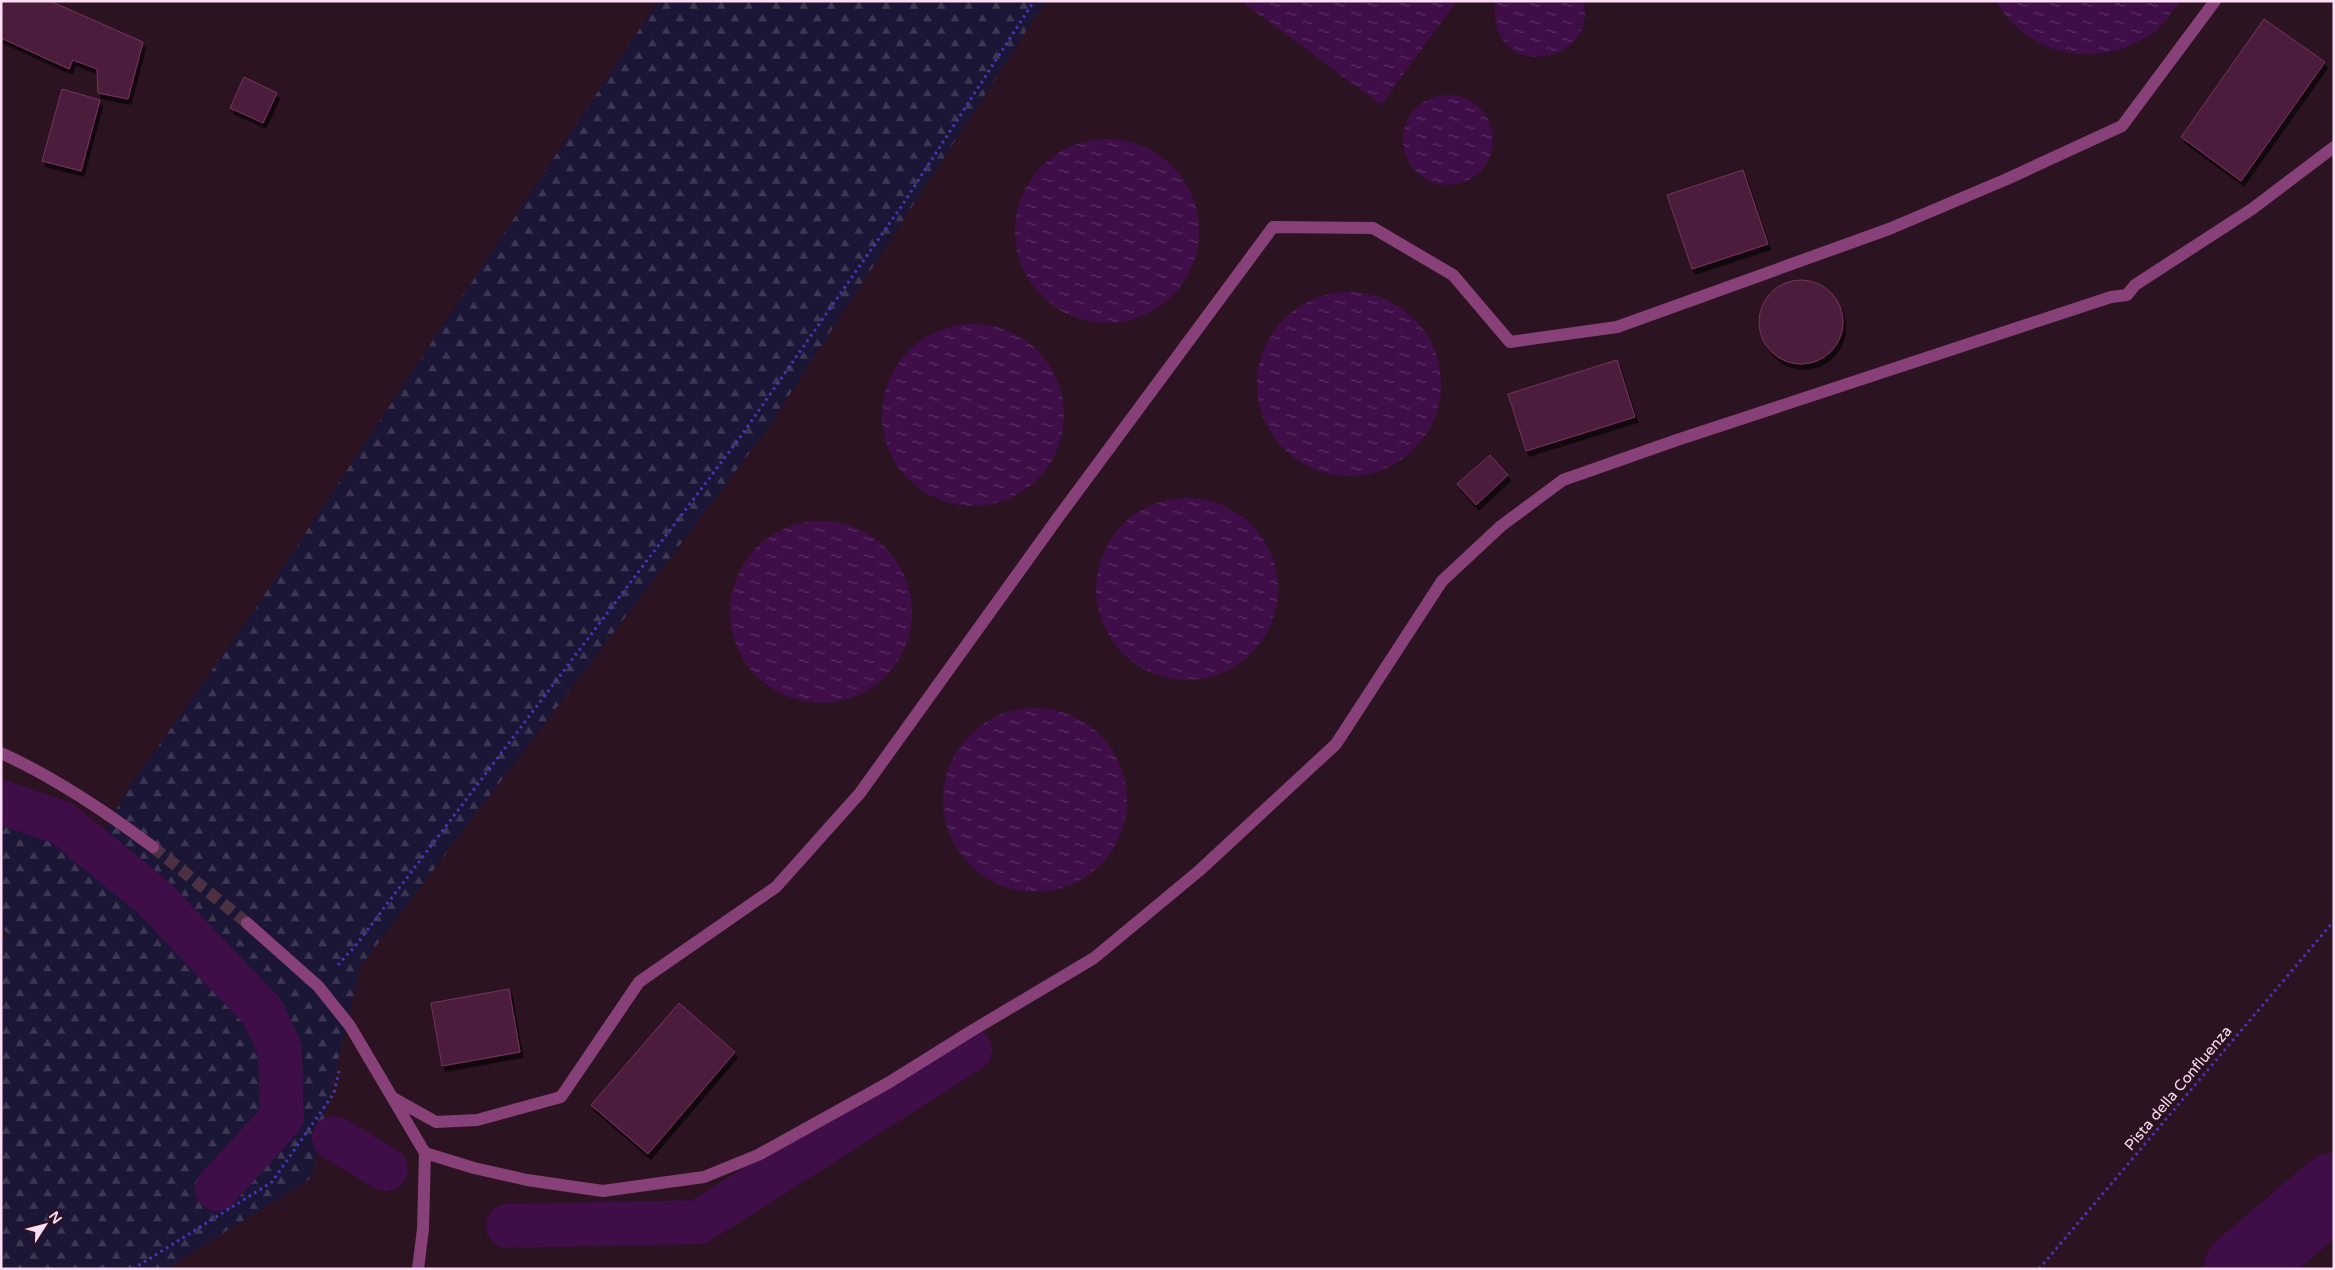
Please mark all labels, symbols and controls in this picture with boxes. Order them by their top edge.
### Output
street label: Pista della Confluenza [2121,1022,2235,1154]
north arrow [20,1200,70,1250]
text: N [45,1208,65,1227]

